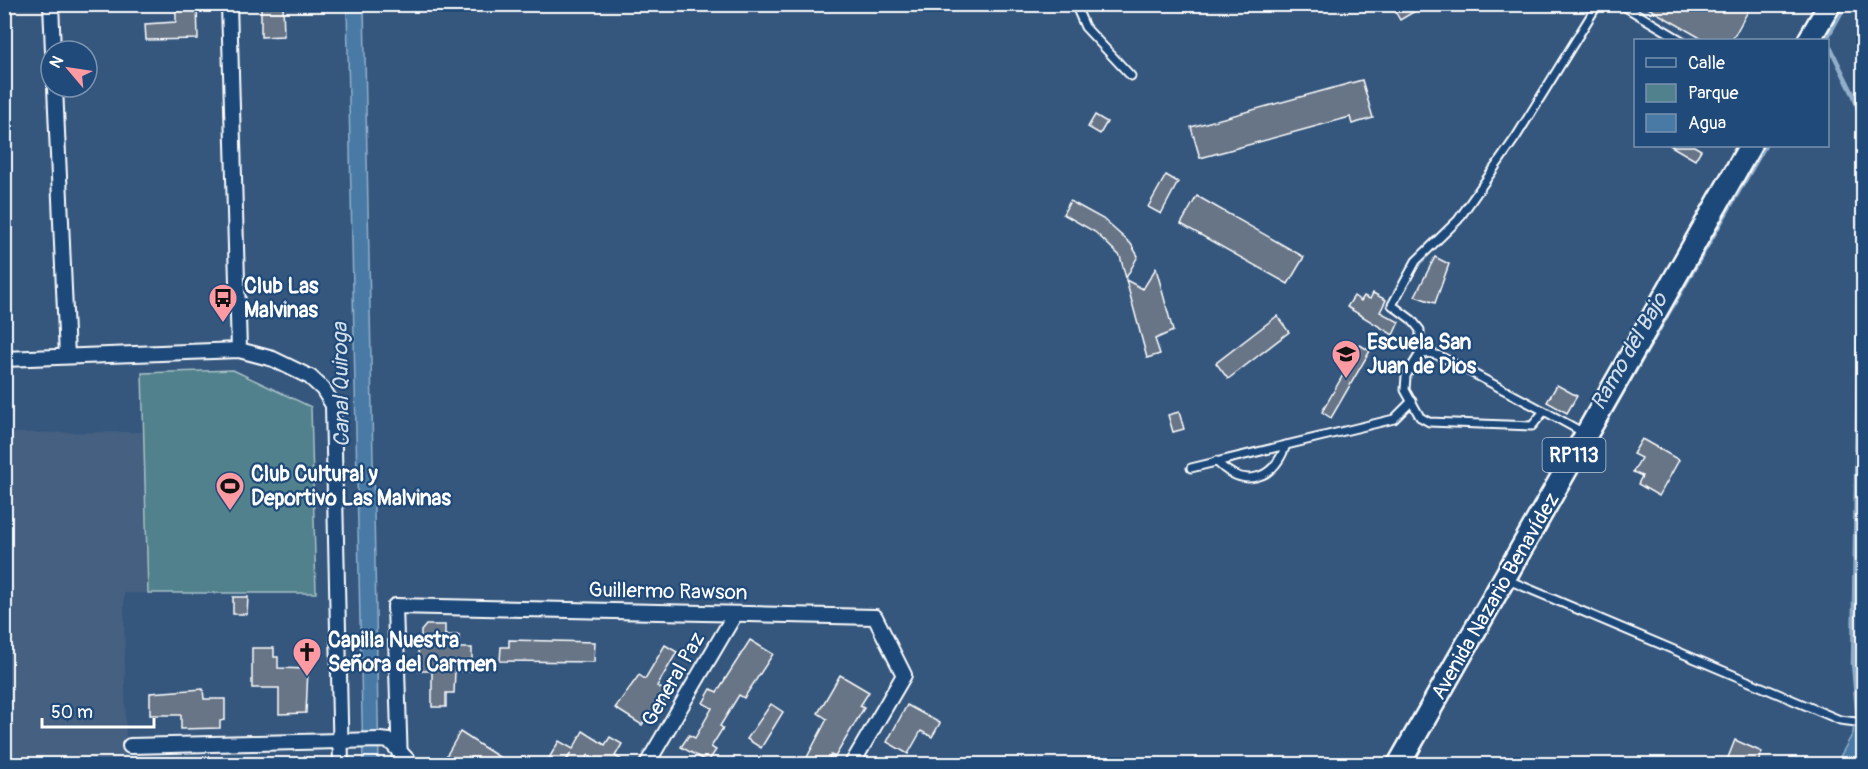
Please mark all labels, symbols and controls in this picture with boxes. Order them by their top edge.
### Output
north arrow [39,39,99,99]
legend [1634,39,1829,147]
text: N [45,52,68,72]
text: Calle [1688,52,1725,75]
text: Parque [1688,82,1738,105]
text: Agua [1688,112,1726,135]
place label: Club Las Malvinas [244,273,319,324]
bus stop icon: Club Las Malvinas [207,282,239,324]
water label: Ramo del Bajo [1584,286,1675,415]
water label: Canal Quiroga [326,321,356,448]
place label: Escuela San Juan de Dios [1367,329,1477,380]
school or university icon: Escuela San Juan de Dios [1330,338,1362,380]
road number: RP113 [1542,438,1606,472]
place label: Club Cultural y Deportivo Las Malvinas [251,461,451,512]
sports icon: Club Cultural y Deportivo Las Malvinas [214,470,246,512]
street label: Avenida Nazario Benavídez [1425,488,1566,704]
street label: Guillermo Rawson [588,577,748,606]
place label: Capilla Nuestra Señora del Carmen [328,627,497,678]
street label: General Paz [636,627,711,731]
church icon: Capilla Nuestra Señora del Carmen [291,636,323,678]
scale bar [42,691,154,729]
text: 50 m [51,701,93,724]

